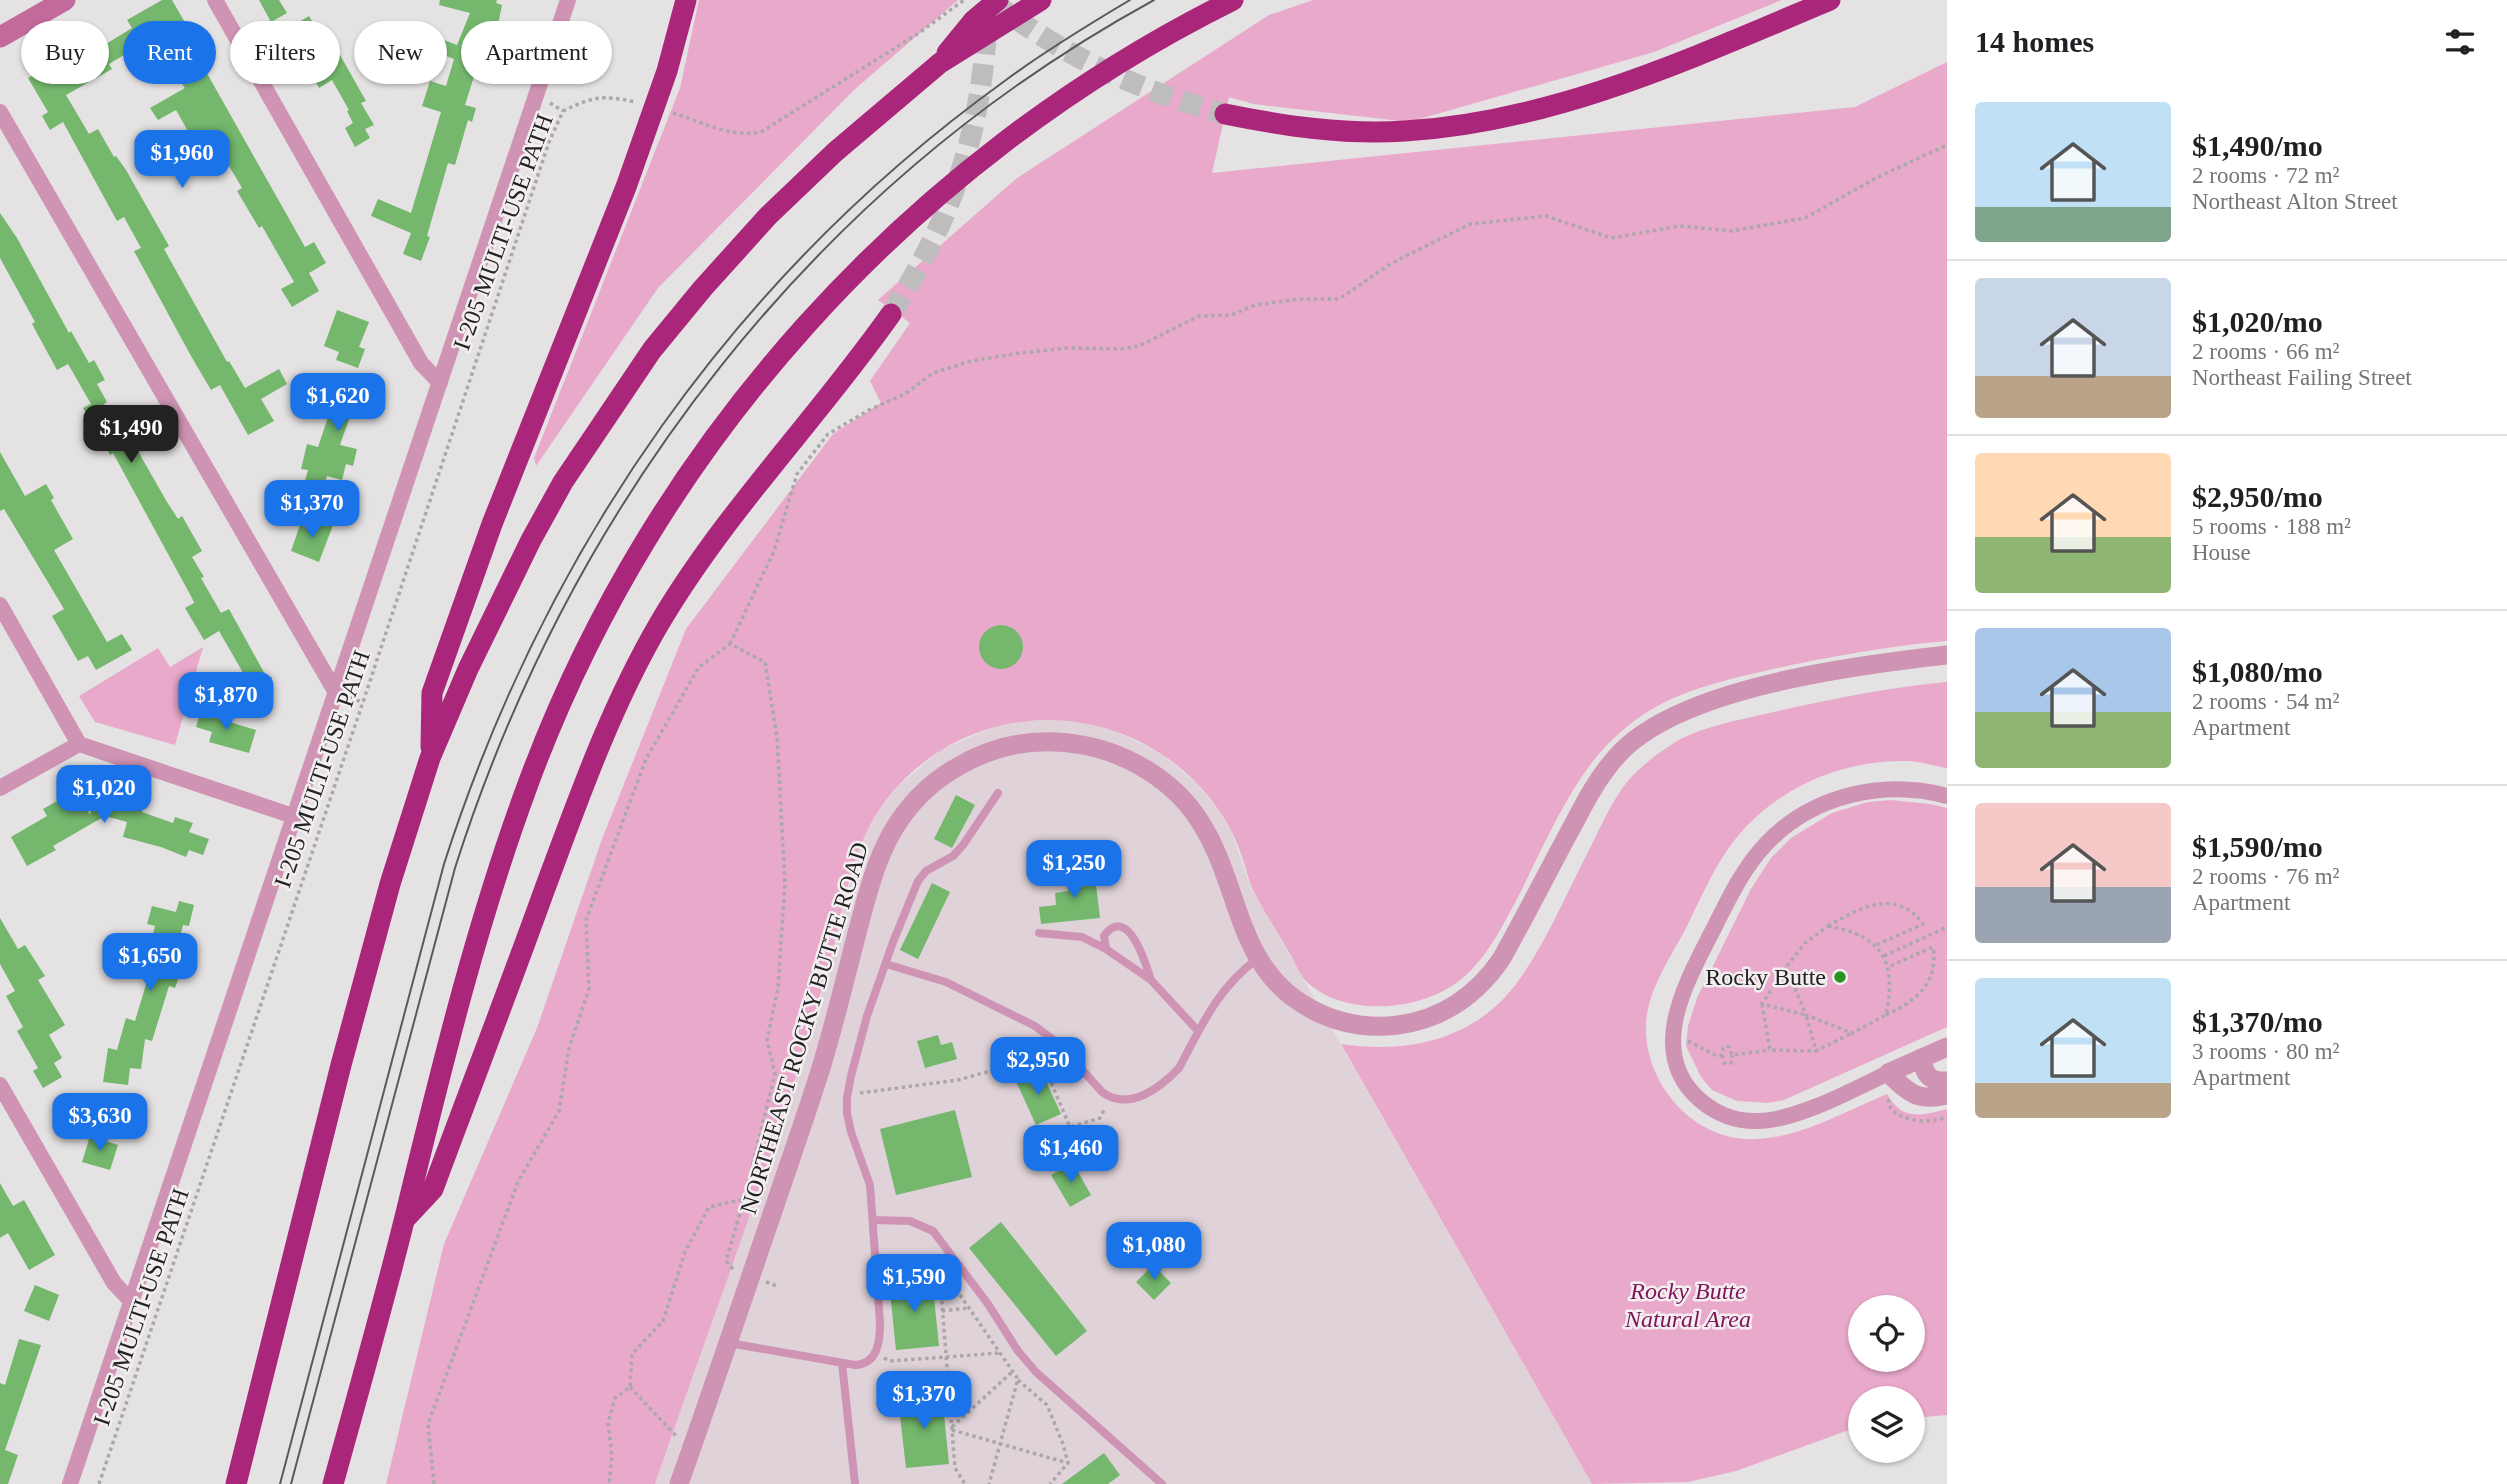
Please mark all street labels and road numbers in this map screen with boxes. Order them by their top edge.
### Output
street label: I-205 MULTI-USE PATH [448,111,558,353]
street label: I-205 MULTI-USE PATH [269,647,375,891]
street label: NORTHEAST ROCKY BUTTE ROAD [735,839,873,1217]
street label: I-205 MULTI-USE PATH [88,1185,194,1429]

